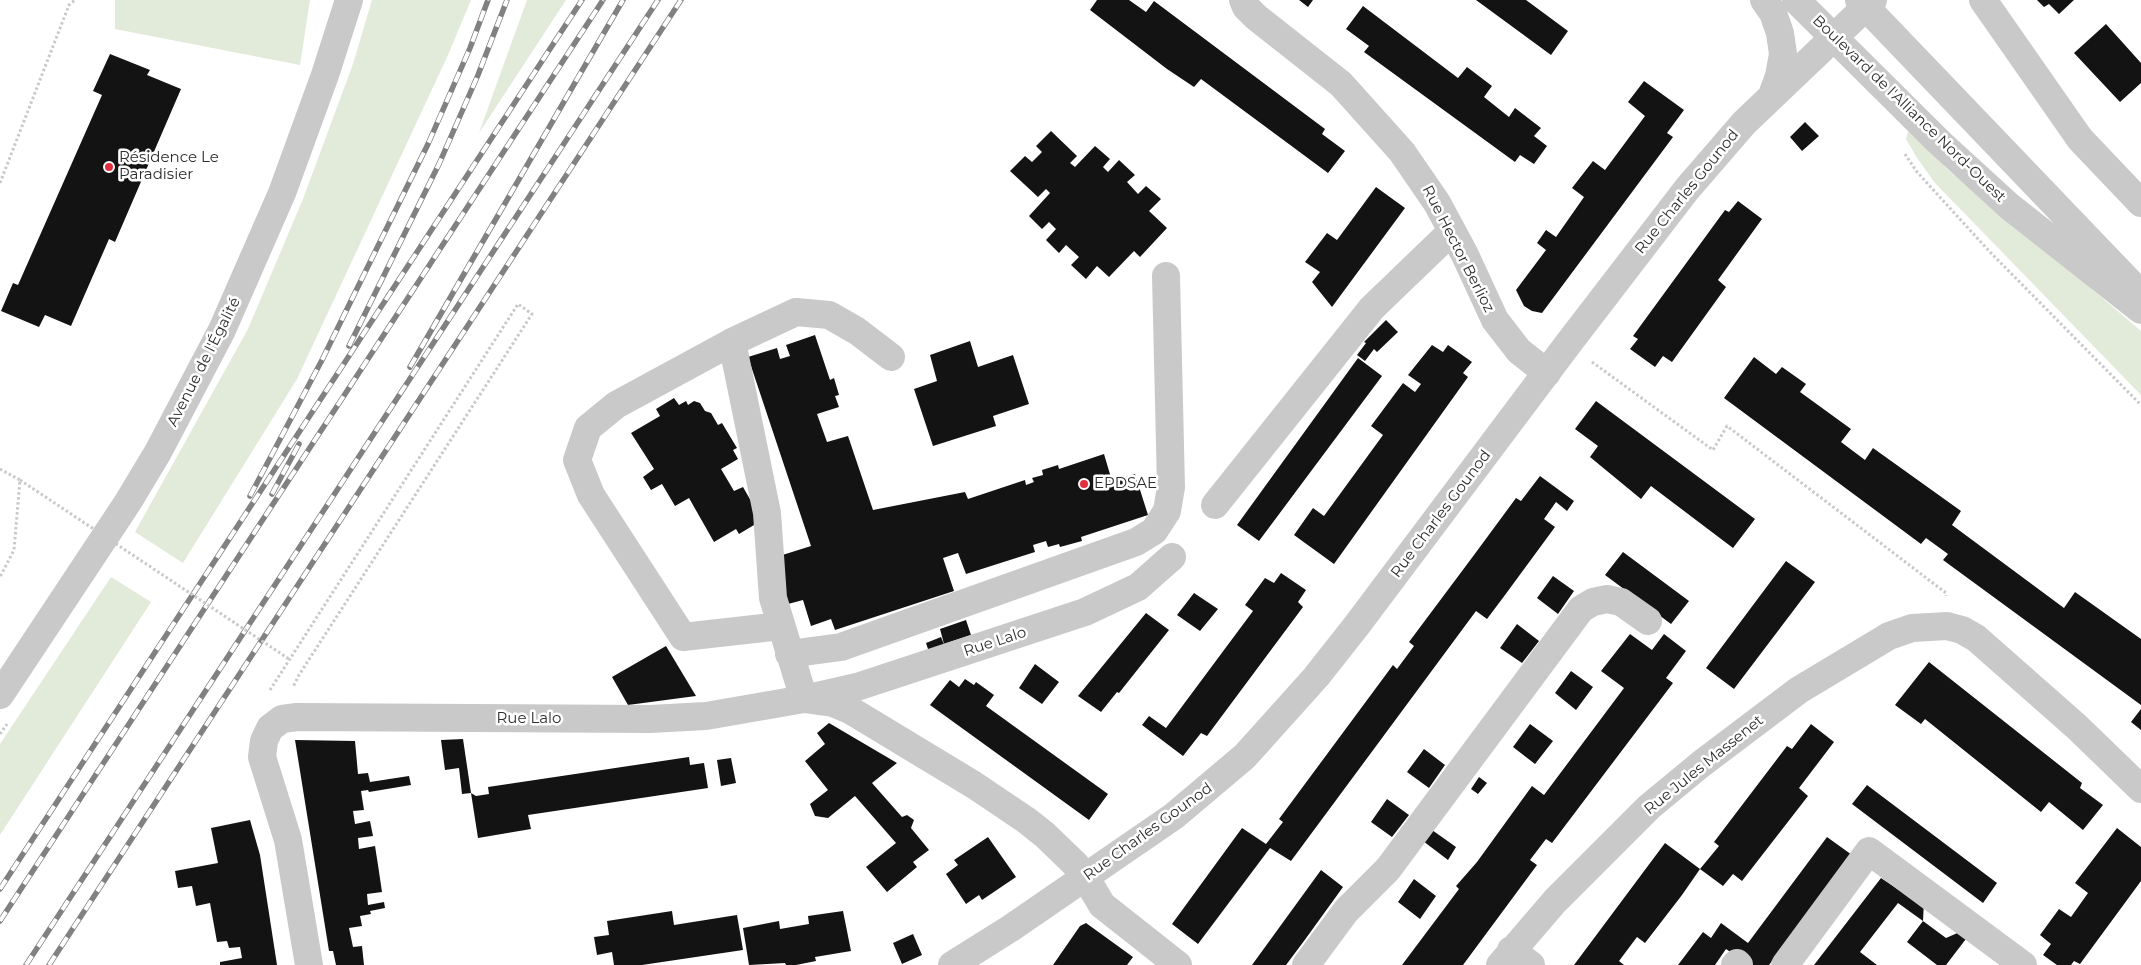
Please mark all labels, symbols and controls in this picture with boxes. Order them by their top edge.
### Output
street label: Boulevard de l'Alliance Nord-Ouest [1809,12,2009,206]
street label: Rue Charles Gounod [1631,126,1743,258]
place label: Résidence Le Paradisier [119,149,219,184]
marker: Résidence Le Paradisier [103,161,115,173]
street label: Rue Hector Berlioz [1418,182,1498,316]
street label: Avenue de l'Égalité [164,294,244,430]
street label: Rue Charles Gounod [1387,447,1495,581]
place label: EPDSAE [1094,475,1157,493]
marker: EPDSAE [1078,478,1090,490]
street label: Rue Lalo [961,623,1029,661]
street label: Rue Lalo [496,710,562,728]
street label: Rue Jules Massenet [1641,711,1767,819]
street label: Rue Charles Gounod [1080,779,1216,885]

